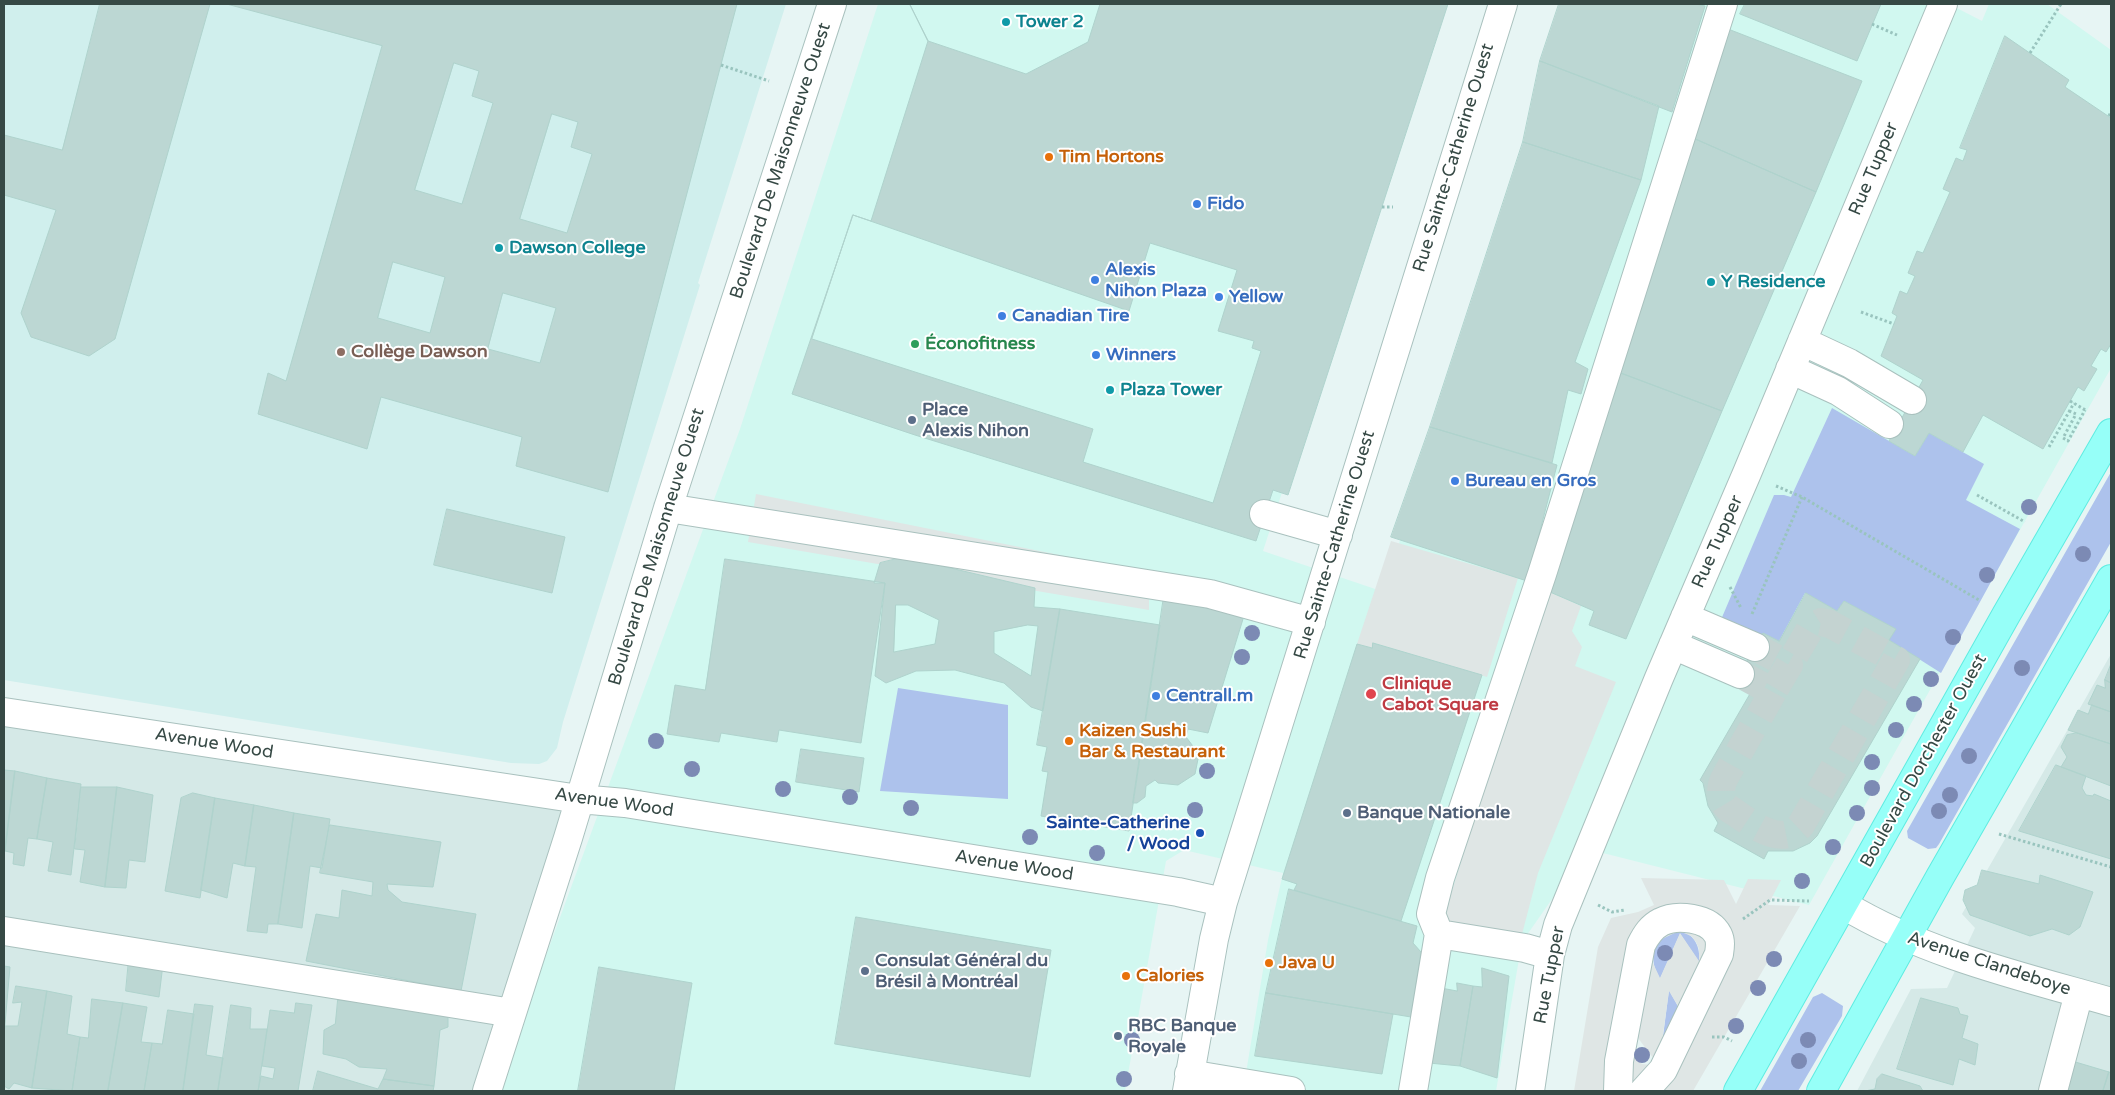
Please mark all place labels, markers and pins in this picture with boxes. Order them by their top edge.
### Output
place label: Tower 2 [1016,11,1084,33]
marker: Tower 2 [1000,16,1012,28]
place label: Tim Hortons [1059,146,1164,168]
marker: Tim Hortons [1043,151,1055,163]
place label: Fido [1207,193,1245,215]
marker: Fido [1191,198,1203,210]
place label: Dawson College [509,237,646,259]
marker: Dawson College [493,242,505,254]
place label: Alexis Nihon Plaza [1105,259,1207,302]
place label: Y Residence [1721,271,1826,293]
marker: Alexis Nihon Plaza [1089,274,1101,286]
marker: Y Residence [1705,276,1717,288]
place label: Yellow [1229,286,1283,308]
marker: Yellow [1213,291,1225,303]
place label: Canadian Tire [1012,305,1129,327]
marker: Canadian Tire [996,310,1008,322]
place label: Éconofitness [925,333,1035,355]
marker: Éconofitness [909,338,921,350]
place label: Collège Dawson [351,341,488,363]
place label: Winners [1106,344,1176,366]
marker: Collège Dawson [335,346,347,358]
marker: Winners [1090,349,1102,361]
place label: Plaza Tower [1120,379,1222,401]
marker: Plaza Tower [1104,384,1116,396]
place label: Place Alexis Nihon [922,399,1029,442]
marker: Place Alexis Nihon [906,414,918,426]
place label: Bureau en Gros [1465,470,1596,492]
marker: Bureau en Gros [1449,475,1461,487]
place label: Clinique Cabot Square [1382,673,1499,716]
place label: Centrall.m [1166,685,1253,707]
marker: Clinique Cabot Square [1364,687,1378,701]
marker: Centrall.m [1150,690,1162,702]
place label: Kaizen Sushi Bar & Restaurant [1079,720,1225,762]
marker: Kaizen Sushi Bar & Restaurant [1063,735,1075,747]
place label: Banque Nationale [1357,802,1510,824]
marker: Banque Nationale [1341,807,1353,819]
place label: Sainte-Catherine / Wood [1046,812,1190,854]
marker: Sainte-Catherine / Wood [1194,827,1206,839]
place label: Consulat Général du Brésil à Montréal [875,950,1048,992]
place label: Java U [1279,952,1335,974]
marker: Java U [1263,957,1275,969]
marker: Consulat Général du Brésil à Montréal [859,965,871,977]
place label: Calories [1136,965,1204,987]
marker: Calories [1120,970,1132,982]
place label: RBC Banque Royale [1128,1015,1237,1058]
marker: RBC Banque Royale [1112,1030,1124,1042]

